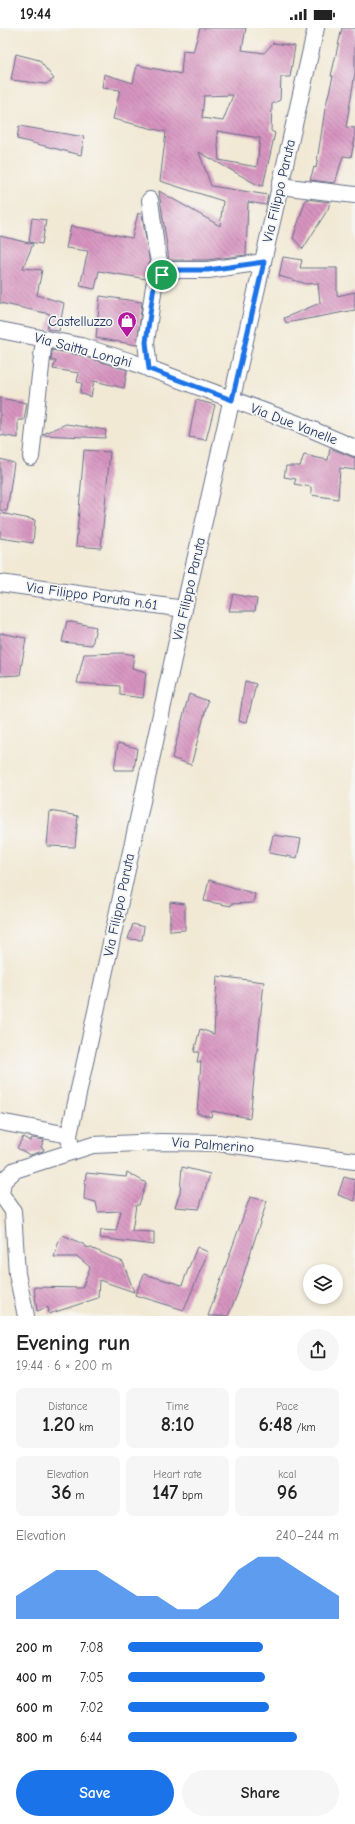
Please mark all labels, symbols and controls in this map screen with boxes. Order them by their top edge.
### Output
text: 19:44 [20,5,51,23]
street label: Via Filippo Paruta [259,138,299,244]
pin [145,258,179,292]
icon: arrive [151,264,173,286]
shop icon: Castelluzzo [116,310,138,338]
place label: Castelluzzo [48,313,113,330]
street label: Via Saitta Longhi [32,329,134,371]
street label: Via Due Vanelle [248,400,340,448]
street label: Via Filippo Paruta [169,536,209,642]
street label: Via Filippo Paruta n.61 [25,578,159,614]
street label: Via Filippo Paruta [100,852,138,958]
street label: Via Palmerino [171,1134,255,1156]
map controls [303,1264,343,1304]
button: layers [303,1264,343,1304]
button: share [297,1329,339,1371]
text: Evening run [16,1330,130,1356]
text: 19:44 · 6 × 200 m [16,1358,112,1373]
text: Distance [48,1400,88,1413]
text: Time [166,1400,189,1413]
text: Pace [276,1400,298,1413]
text: 1.20 [42,1413,75,1436]
text: 8:10 [161,1413,194,1436]
text: 6:48 [259,1413,293,1436]
text: km [75,1421,93,1434]
text: /km [293,1421,316,1434]
text: Elevation [47,1468,89,1481]
text: Heart rate [153,1468,202,1481]
text: kcal [278,1468,296,1481]
text: 36 [51,1481,72,1504]
text: 147 [152,1481,178,1504]
text: 96 [277,1481,298,1504]
text: m [72,1489,84,1502]
text: bpm [178,1489,203,1502]
text: Elevation [16,1528,66,1543]
text: 240–244 m [276,1528,339,1543]
text: 200 m [16,1640,52,1655]
text: 7:08 [80,1640,103,1655]
text: 400 m [16,1670,52,1685]
text: 7:05 [80,1670,103,1685]
text: 600 m [16,1700,53,1715]
text: 7:02 [80,1700,103,1715]
text: 800 m [16,1730,53,1745]
text: 6:44 [80,1730,102,1745]
button: Save [16,1770,174,1816]
button: Share [182,1770,339,1816]

